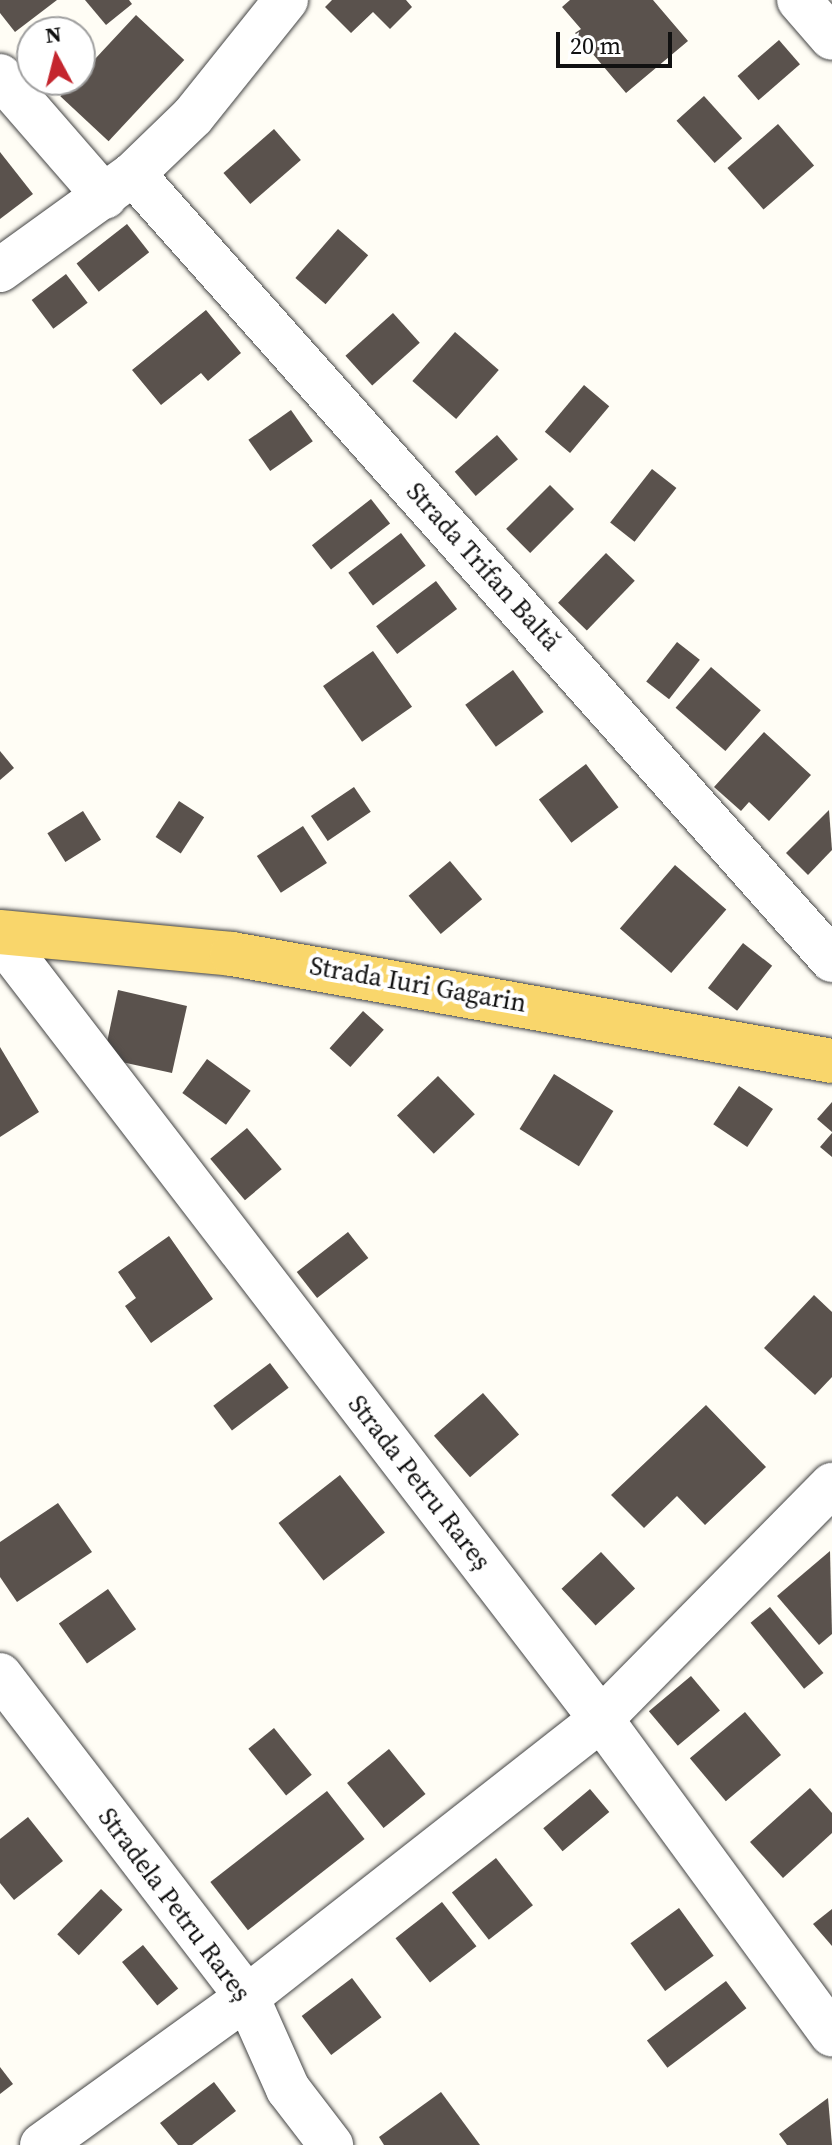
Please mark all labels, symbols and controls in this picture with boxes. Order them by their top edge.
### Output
north arrow [16,16,96,96]
scale bar [560,16,676,66]
text: N [44,18,63,50]
text: 20 m [570,29,621,62]
street label: Strada Trifan Baltă [399,476,567,658]
street label: Strada Iuri Gagarin [307,951,529,1019]
street label: Strada Petru Rareș [341,1389,497,1577]
street label: Stradela Petru Rareș [91,1802,257,2008]

